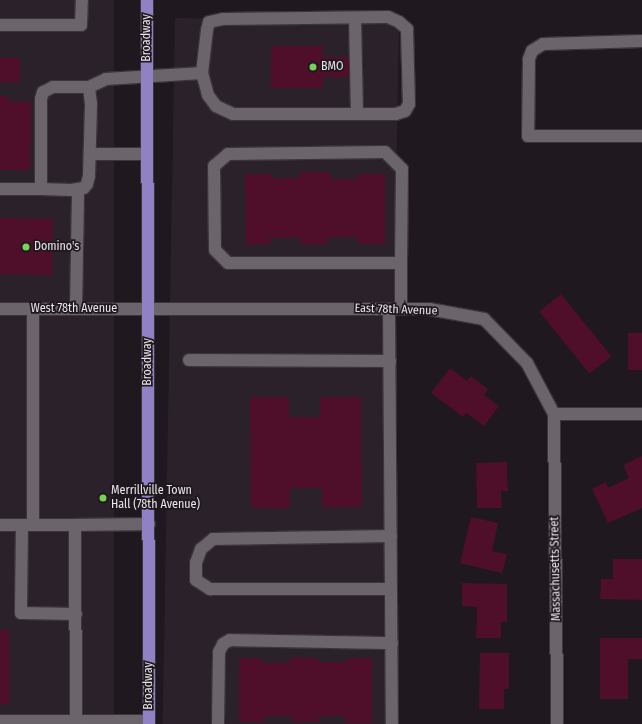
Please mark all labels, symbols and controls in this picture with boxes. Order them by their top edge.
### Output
street label: Broadway [140,14,154,62]
place label: BMO [321,60,344,74]
marker: BMO [308,62,318,72]
place label: Domino's [34,240,79,254]
marker: Domino's [21,242,31,252]
street label: East 78th Avenue [354,301,438,319]
street label: West 78th Avenue [31,302,117,316]
street label: Broadway [141,338,155,386]
place label: Merrillville Town Hall (78th Avenue) [111,484,200,512]
marker: Merrillville Town Hall (78th Avenue) [98,493,108,503]
street label: Massachusetts Street [548,517,564,621]
street label: Broadway [142,662,156,710]

